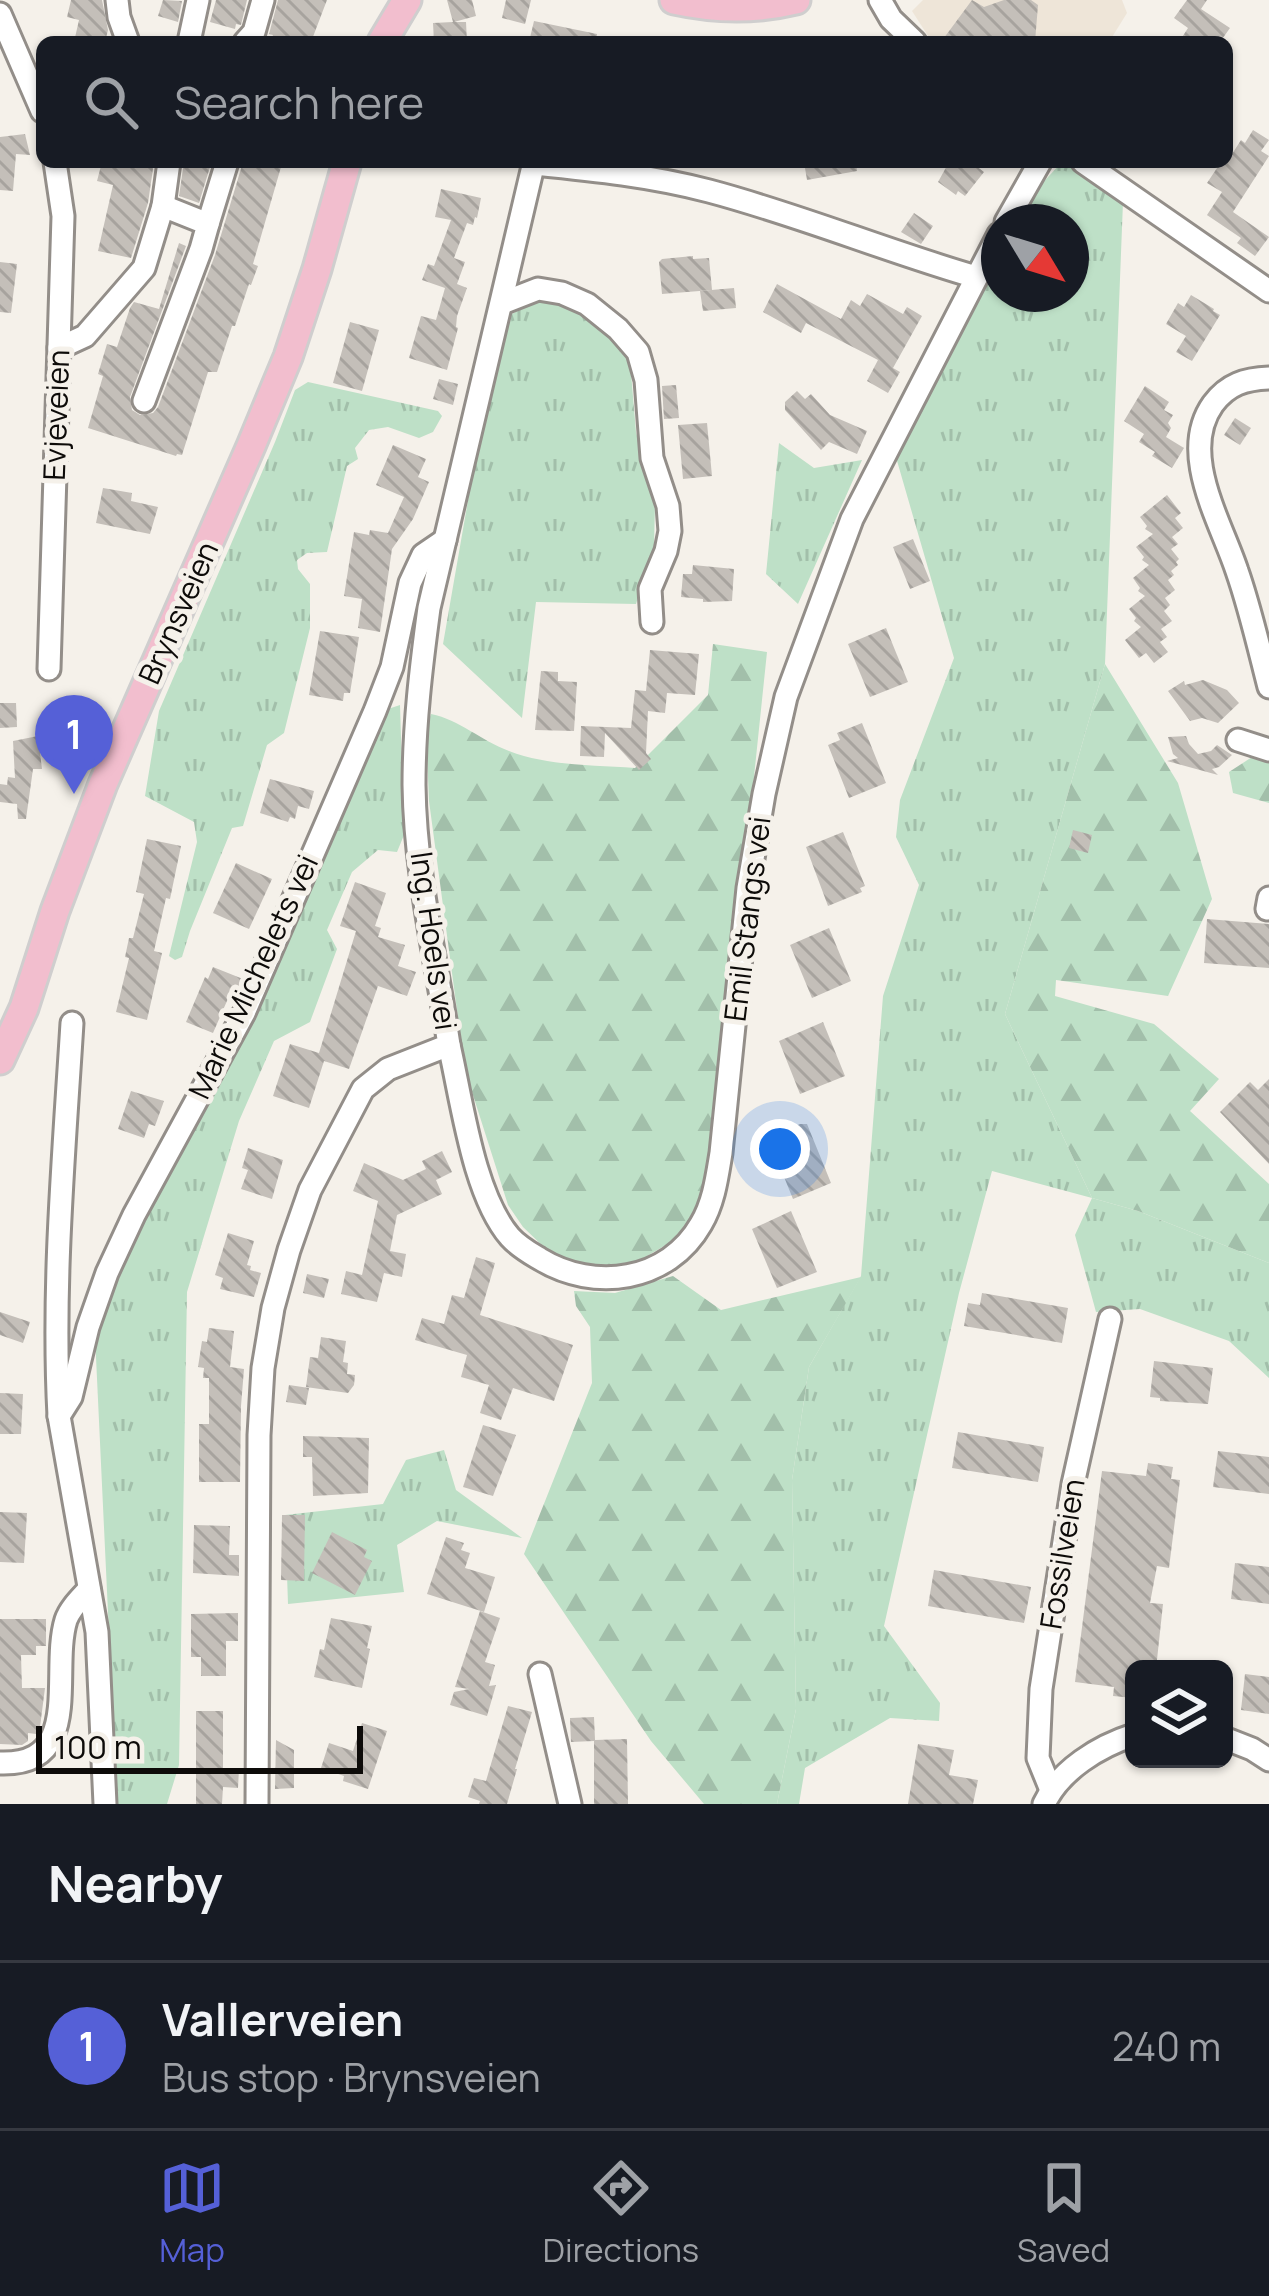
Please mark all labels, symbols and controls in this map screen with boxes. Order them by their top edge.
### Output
search box [36,36,1233,168]
icon: search [78,69,144,135]
text: Search here [174,71,424,133]
north arrow [981,204,1089,312]
street label: Evjeveien [33,349,78,481]
street label: Brynsveien [128,535,227,690]
pin: 1 [35,695,113,794]
street label: Emil Stangs vei [714,814,779,1024]
street label: Marie Michelets vei [178,848,327,1105]
street label: Ing. Hoels vei [402,849,467,1033]
your location [750,1119,810,1179]
street label: Fossilveien [1029,1476,1094,1632]
map controls [1125,1660,1233,1768]
button: layers [1125,1660,1233,1768]
scale bar [36,1720,363,1773]
text: 100 m [54,1724,142,1769]
text: Nearby [48,1848,223,1917]
text: Vallerveien [162,1988,403,2050]
text: 1 [78,2019,96,2073]
text: 240 m [1112,2019,1221,2073]
text: Bus stop · Brynsveien [162,2050,541,2104]
tab: Map [159,2155,225,2272]
tab: Directions [543,2155,699,2272]
tab: Saved [1017,2155,1110,2272]

